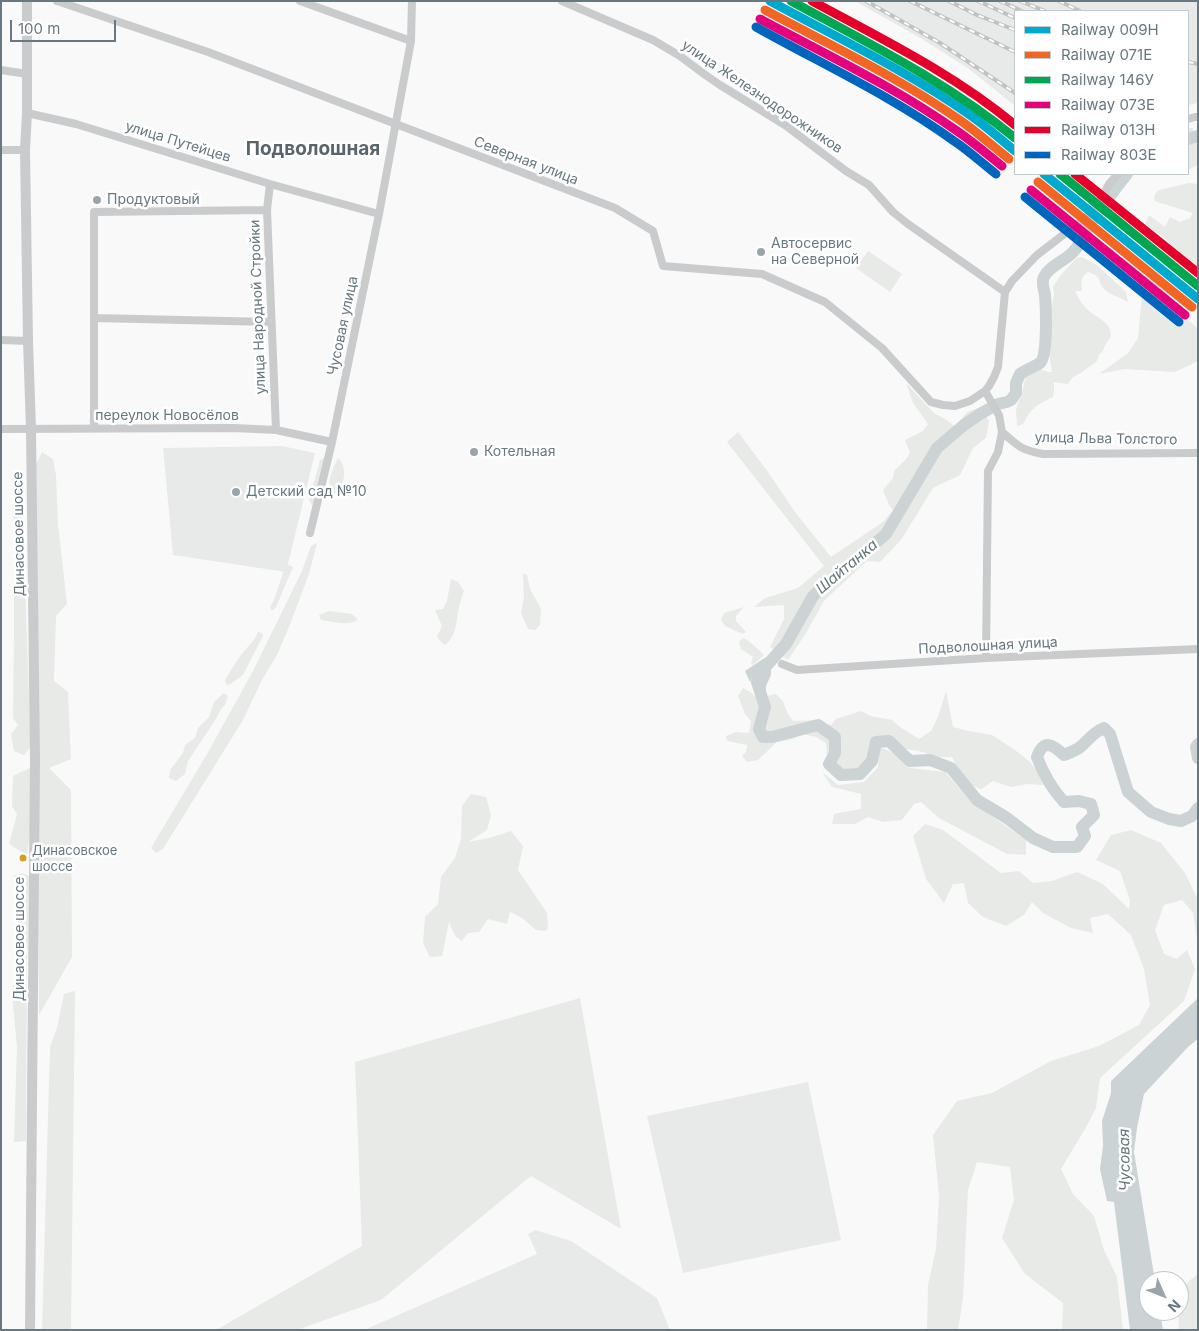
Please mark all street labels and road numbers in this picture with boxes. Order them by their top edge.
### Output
street label: улица Железнодорожников [679,37,845,157]
street label: улица Путейцев [123,118,233,166]
street label: Северная улица [471,133,581,189]
street label: улица Народной Стройки [247,219,269,395]
street label: Чусовая улица [324,275,362,377]
street label: переулок Новосёлов [95,408,239,424]
street label: улица Льва Толстого [1034,429,1178,449]
street label: Динасовое шоссе [10,471,28,597]
street label: Подволошная улица [918,634,1058,658]
street label: Динасовое шоссе [12,877,28,1001]

